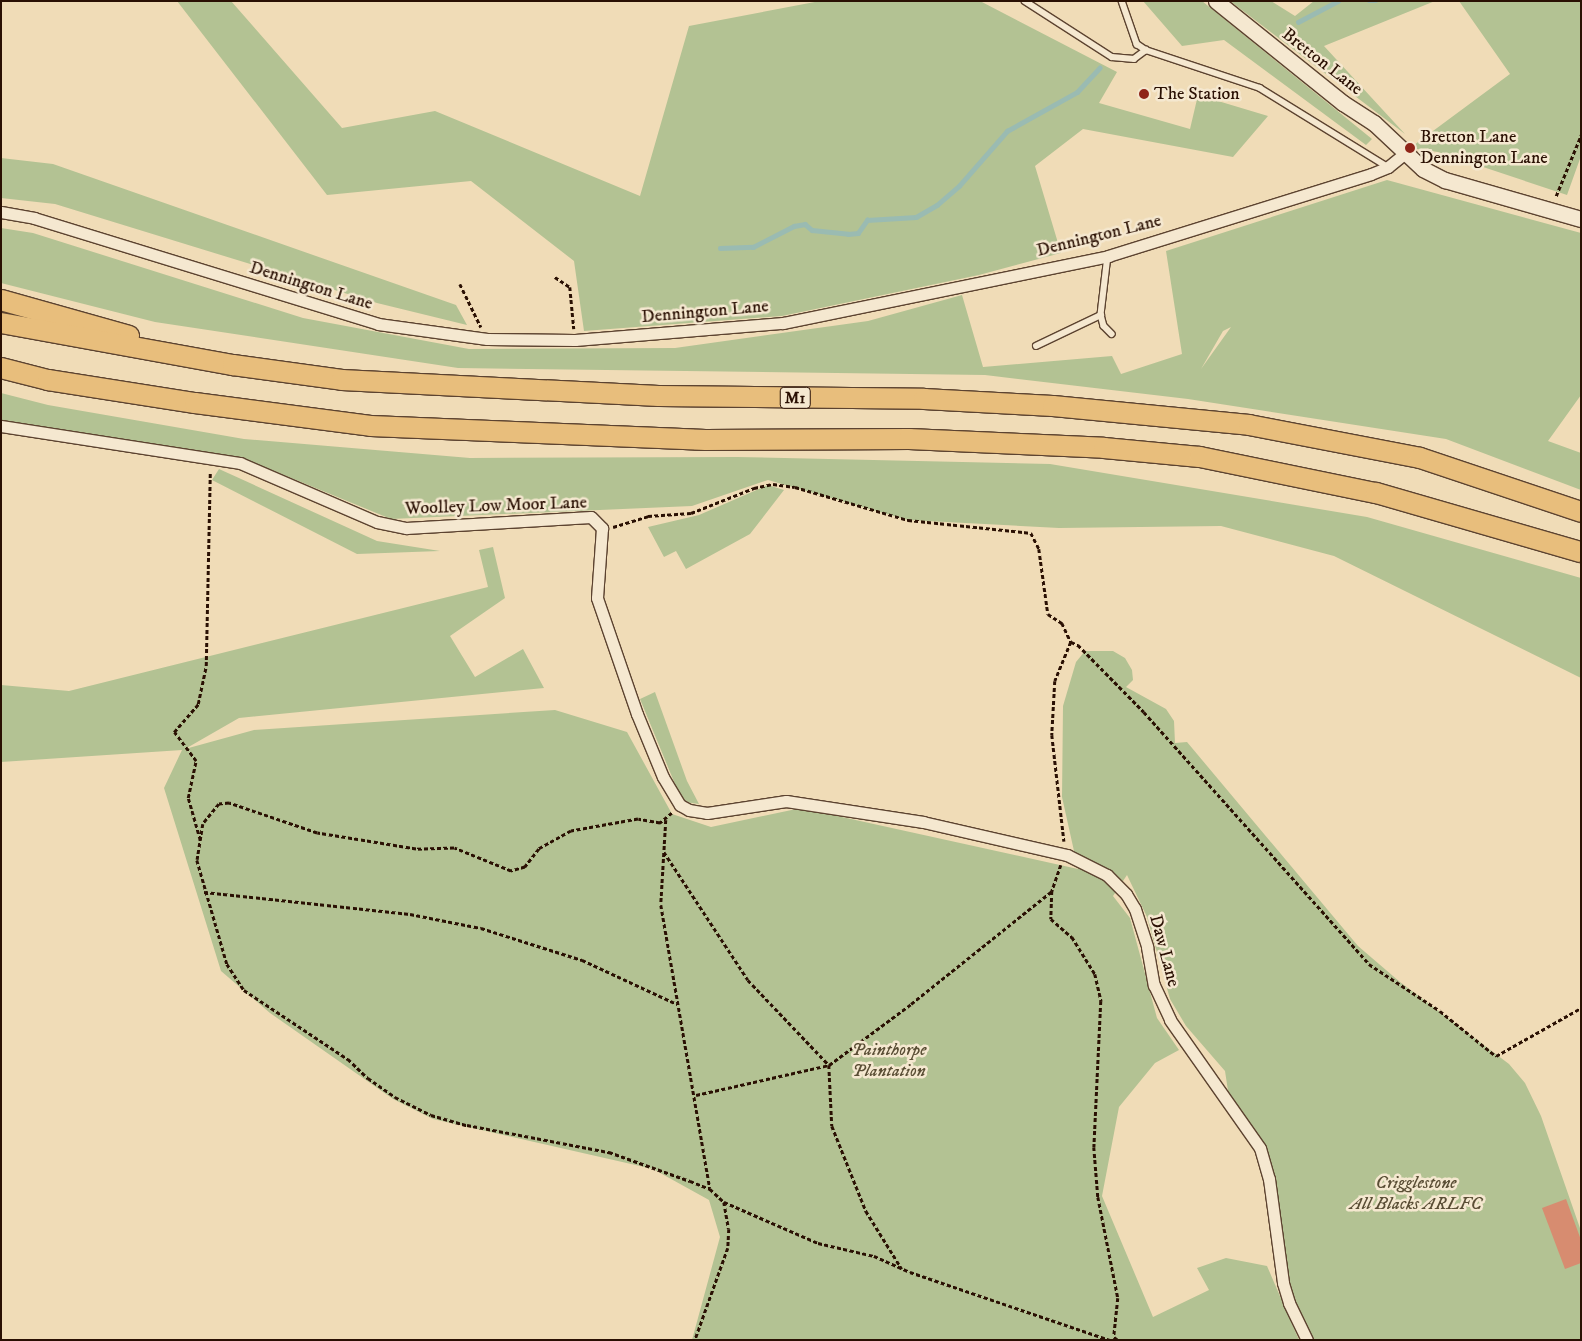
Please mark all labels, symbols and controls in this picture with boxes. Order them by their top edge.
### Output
street label: Bretton Lane [1277,24,1367,100]
place label: The Station [1154,83,1240,105]
marker: The Station [1138,88,1150,100]
place label: Bretton Lane Dennington Lane [1420,127,1548,170]
marker: Bretton Lane Dennington Lane [1404,142,1416,154]
street label: Dennington Lane [1034,210,1164,262]
street label: Dennington Lane [247,257,375,315]
street label: Dennington Lane [640,296,770,328]
road number: M1 [779,384,811,412]
street label: Woolley Low Moor Lane [405,492,587,520]
street label: Daw Lane [1144,913,1184,989]
park label: Painthorpe Plantation [852,1040,926,1082]
park label: Crigglestone All Blacks ARLFC [1350,1173,1482,1216]

